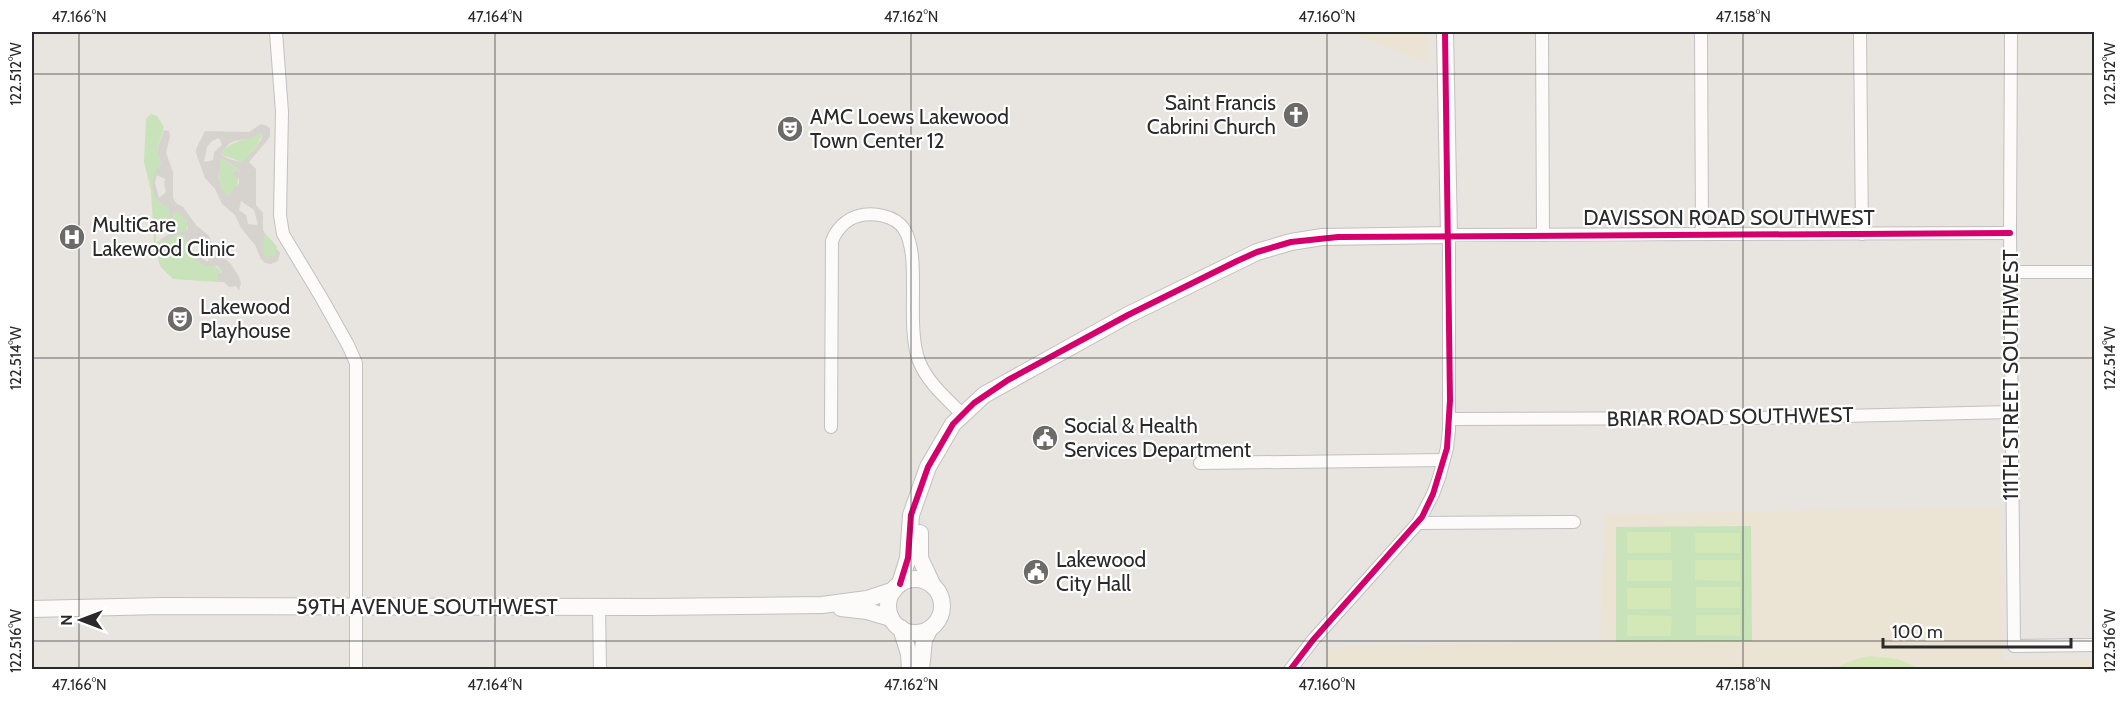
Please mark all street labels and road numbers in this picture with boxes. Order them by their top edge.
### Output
street label: DAVISSON ROAD SOUTHWEST [1583,205,1875,230]
street label: 111TH STREET SOUTHWEST [1998,249,2023,501]
street label: BRIAR ROAD SOUTHWEST [1606,402,1854,431]
street label: 59TH AVENUE SOUTHWEST [296,594,558,619]

